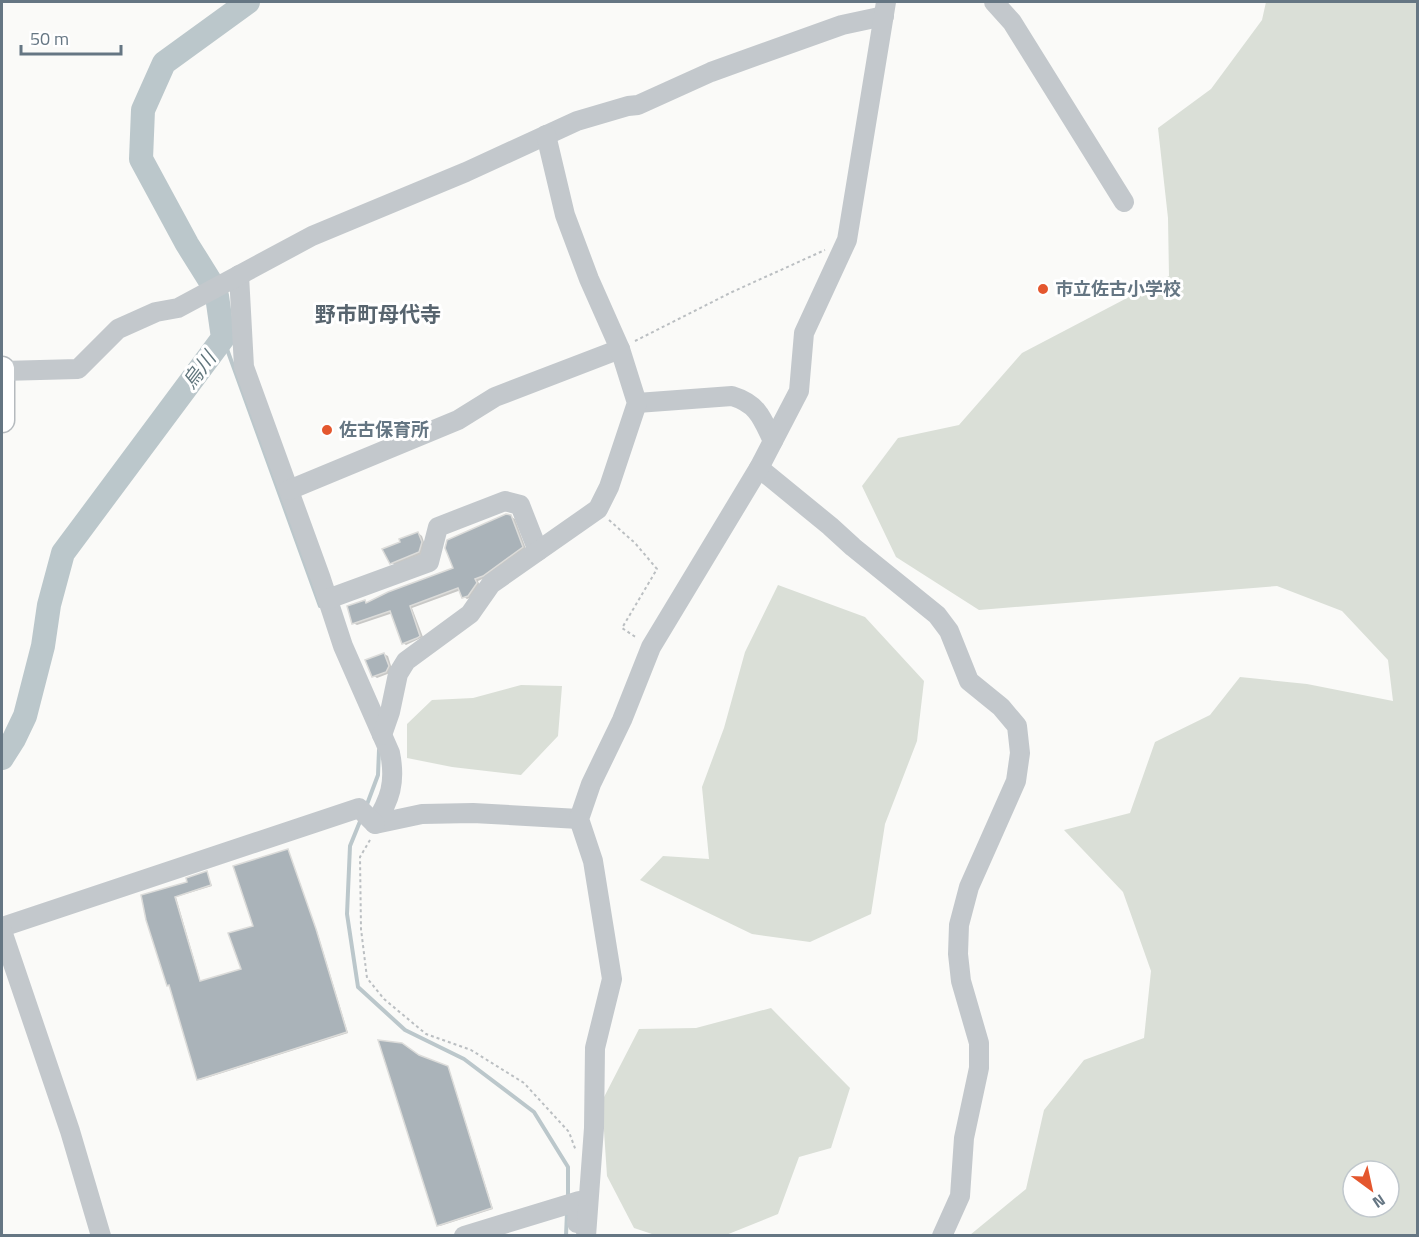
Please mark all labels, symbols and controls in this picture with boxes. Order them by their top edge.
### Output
scale bar [21,18,122,56]
text: 50 m [30,25,69,52]
place label: 市立佐古小学校 [1055,275,1181,302]
marker: 市立佐古小学校 [1036,282,1050,296]
district label: 野市町母代寺 [315,298,441,330]
water label: 烏川 [174,343,224,395]
place label: 佐古保育所 [339,416,429,443]
marker: 佐古保育所 [320,423,334,437]
north arrow [1341,1159,1401,1219]
text: N [1368,1188,1390,1215]

